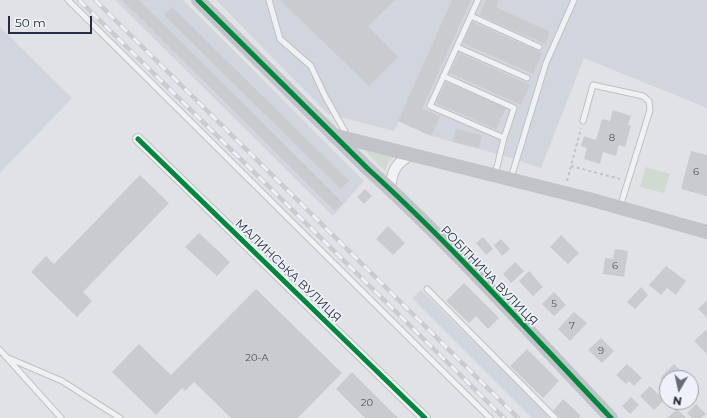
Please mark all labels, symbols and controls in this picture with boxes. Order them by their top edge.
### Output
scale bar [10,8,94,34]
text: 50 m [15,15,46,30]
house number: 8 [609,132,615,144]
house number: 6 [693,166,699,178]
street label: МАЛИНСЬКА ВУЛИЦЯ [232,217,344,325]
street label: РОБІТНИЧА ВУЛИЦЯ [437,223,541,329]
house number: 6 [612,260,618,272]
house number: 5 [551,298,557,310]
house number: 7 [569,320,575,332]
house number: 9 [598,345,604,357]
house number: 20-А [245,352,269,364]
north arrow [659,370,699,410]
text: N [672,393,683,408]
house number: 20 [361,397,373,409]

